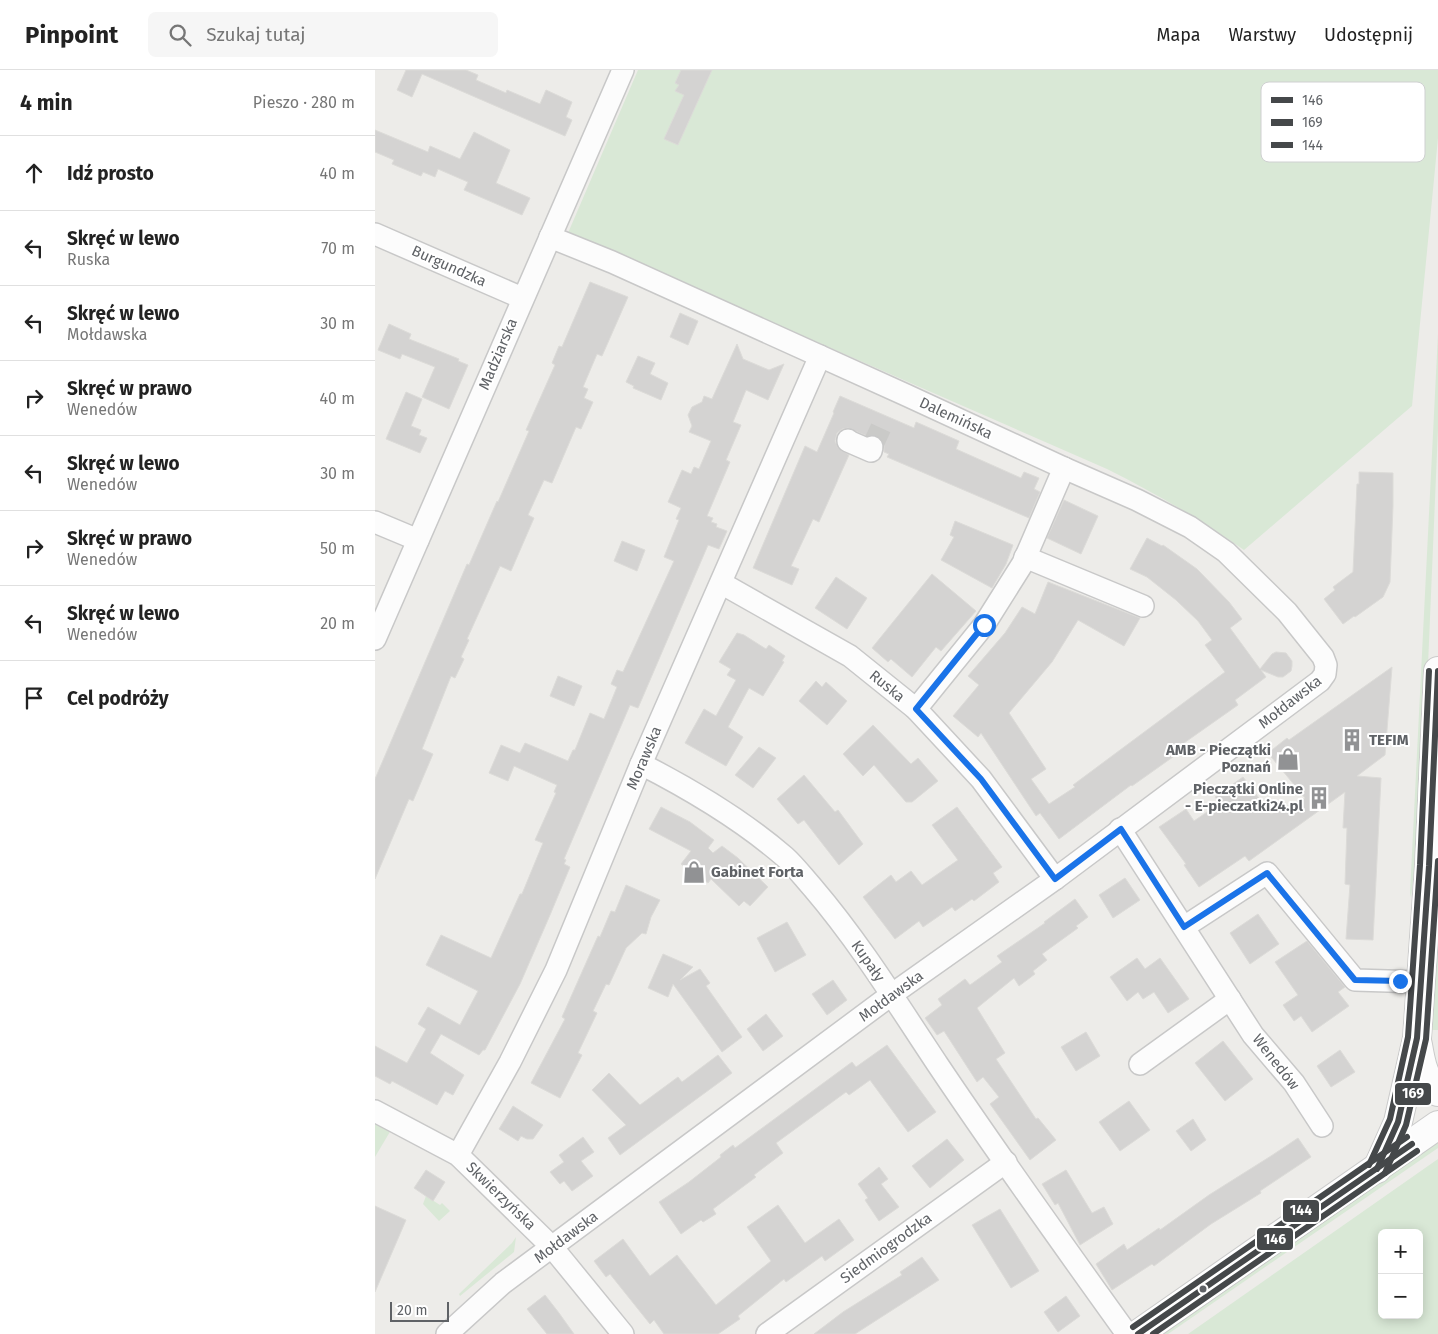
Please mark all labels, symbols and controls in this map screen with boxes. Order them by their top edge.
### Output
search box [148,12,498,57]
text: Pinpoint [25,21,118,49]
icon: search [166,21,194,49]
text: Szukaj tutaj [206,23,306,46]
text: Mapa [1156,24,1201,46]
text: Warstwy [1229,24,1296,46]
text: Udostępnij [1324,24,1413,46]
legend [1261,82,1425,162]
text: 4 min [20,90,73,116]
text: 146 [1302,92,1323,109]
text: Pieszo · 280 m [253,93,355,112]
text: 169 [1302,114,1323,131]
text: 144 [1302,137,1324,154]
icon: ahead [20,159,48,187]
text: Idź prosto [67,162,154,185]
text: 40 m [320,164,355,183]
text: Skręć w lewo [67,227,180,250]
icon: left [20,234,48,262]
text: 70 m [321,239,355,258]
street label: Burgundzka [409,242,489,290]
text: Ruska [67,250,110,269]
text: Skręć w lewo [67,302,180,325]
icon: left [20,309,48,337]
text: 30 m [320,314,355,333]
street label: Madziarska [475,316,521,392]
text: Mołdawska [67,325,147,344]
text: Skręć w prawo [67,377,192,400]
icon: right [20,384,48,412]
text: 40 m [320,389,355,408]
street label: Dalemińska [917,393,995,443]
text: Wenedów [67,400,137,419]
text: Skręć w lewo [67,452,180,475]
icon: left [20,459,48,487]
text: 30 m [320,464,355,483]
text: Wenedów [67,475,137,494]
text: Skręć w prawo [67,527,192,550]
icon: right [20,534,48,562]
text: 50 m [320,539,355,558]
text: Wenedów [67,550,137,569]
text: Skręć w lewo [67,602,180,625]
icon: left [20,609,48,637]
text: 20 m [320,614,355,633]
route start [973,614,996,637]
text: Wenedów [67,625,137,644]
street label: Ruska [866,666,908,706]
street label: Mołdawska [1255,672,1325,732]
icon: arrive [20,684,48,712]
text: Cel podróży [67,687,169,710]
street label: Morawska [623,724,665,792]
building icon: TEFIM [1339,727,1365,753]
place label: TEFIM [1369,731,1409,749]
place label: AMB - Pieczątki Poznań [1165,741,1271,776]
shop icon: AMB - Pieczątki Poznań [1275,746,1301,772]
place label: Pieczątki Online - E-pieczatki24.pl [1185,780,1304,815]
building icon: Pieczątki Online - E-pieczatki24.pl [1306,785,1332,811]
shop icon: Gabinet Forta [681,859,707,885]
place label: Gabinet Forta [711,863,804,881]
street label: Kupały [847,937,889,986]
street label: Mołdawska [855,967,927,1025]
route end [1389,970,1412,993]
street label: Wenedów [1249,1031,1304,1094]
line badge: 169 [1394,1082,1432,1106]
text: 169 [1402,1085,1424,1102]
street label: Skwierzyńska [462,1158,540,1234]
line badge: 144 [1282,1199,1320,1223]
text: 144 [1290,1202,1312,1219]
street label: Mołdawska [530,1207,602,1267]
street label: Siedmiogrodzka [837,1209,935,1287]
line badge: 146 [1256,1227,1294,1251]
map controls [1378,1229,1423,1319]
button: + [1378,1229,1423,1274]
text: 146 [1264,1231,1286,1248]
button: − [1378,1274,1423,1319]
unlabelled marker [1198,1284,1208,1294]
scale bar [390,1299,449,1322]
text: 20 m [397,1302,427,1319]

